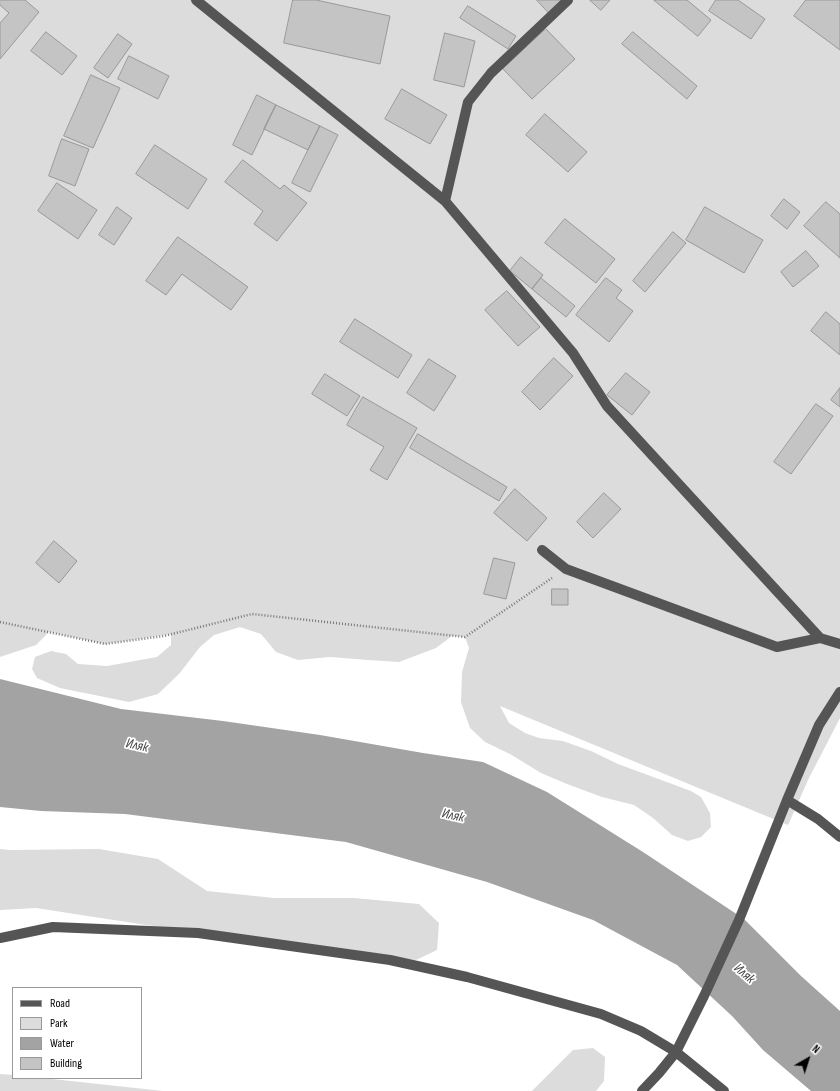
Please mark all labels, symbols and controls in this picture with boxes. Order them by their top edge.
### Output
water label: Иляк [124,735,150,757]
water label: Иляк [440,805,466,827]
water label: Иляк [730,960,758,988]
legend [12,987,142,1079]
text: Road [50,996,70,1011]
text: Park [50,1016,68,1031]
text: Water [50,1036,74,1051]
north arrow [788,1039,828,1079]
text: N [809,1042,822,1056]
text: Building [50,1056,82,1071]

